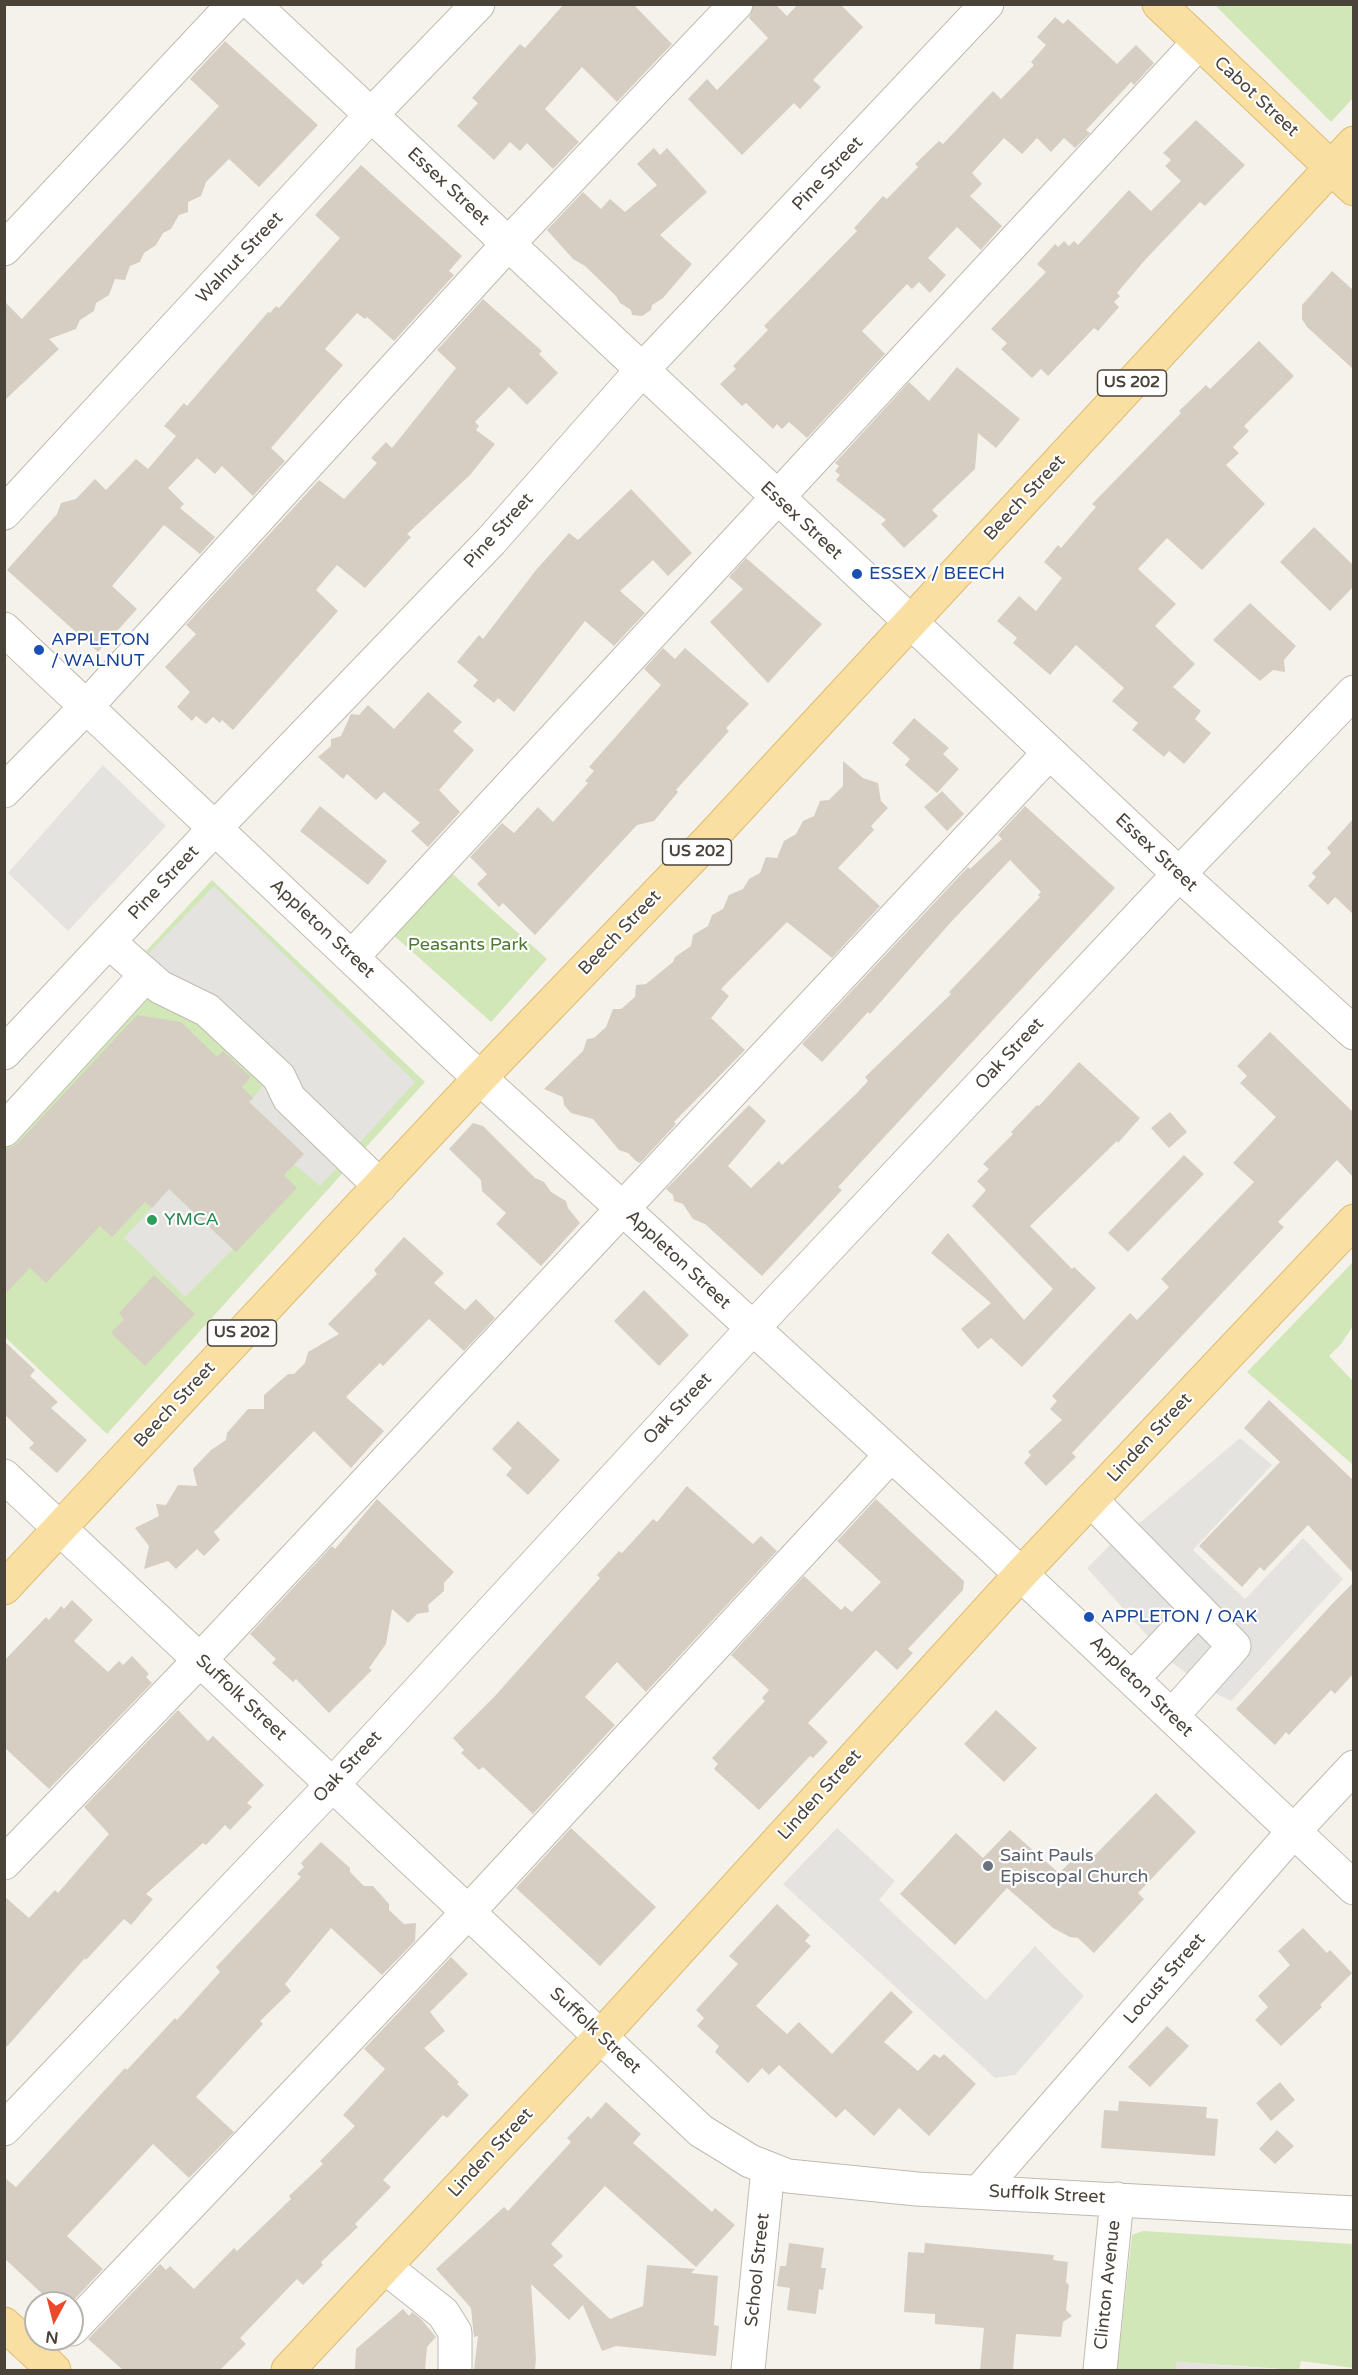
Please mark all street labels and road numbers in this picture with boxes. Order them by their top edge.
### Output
street label: Cabot Street [1209,52,1303,142]
street label: Pine Street [788,132,868,216]
street label: Essex Street [402,143,494,231]
street label: Walnut Street [192,208,288,308]
road number: US 202 [1098,370,1166,396]
street label: Beech Street [980,451,1070,545]
street label: Essex Street [755,477,847,565]
street label: Pine Street [460,489,538,573]
street label: Essex Street [1110,809,1202,897]
road number: US 202 [662,839,732,865]
street label: Pine Street [124,841,204,925]
street label: Appleton Street [265,875,379,983]
street label: Beech Street [574,886,666,980]
street label: Oak Street [971,1014,1049,1094]
street label: Appleton Street [621,1206,735,1314]
road number: US 202 [208,1320,276,1346]
street label: Beech Street [130,1358,220,1452]
street label: Oak Street [639,1369,717,1449]
street label: Linden Street [1103,1389,1197,1487]
street label: Appleton Street [1085,1632,1197,1742]
street label: Suffolk Street [191,1650,291,1746]
street label: Oak Street [309,1727,387,1807]
street label: Linden Street [774,1745,866,1845]
street label: Locust Street [1120,1929,1210,2029]
street label: Suffolk Street [545,1983,645,2079]
street label: Linden Street [444,2104,538,2202]
street label: Suffolk Street [988,2181,1106,2209]
street label: School Street [741,2212,775,2328]
street label: Clinton Avenue [1090,2219,1126,2351]

